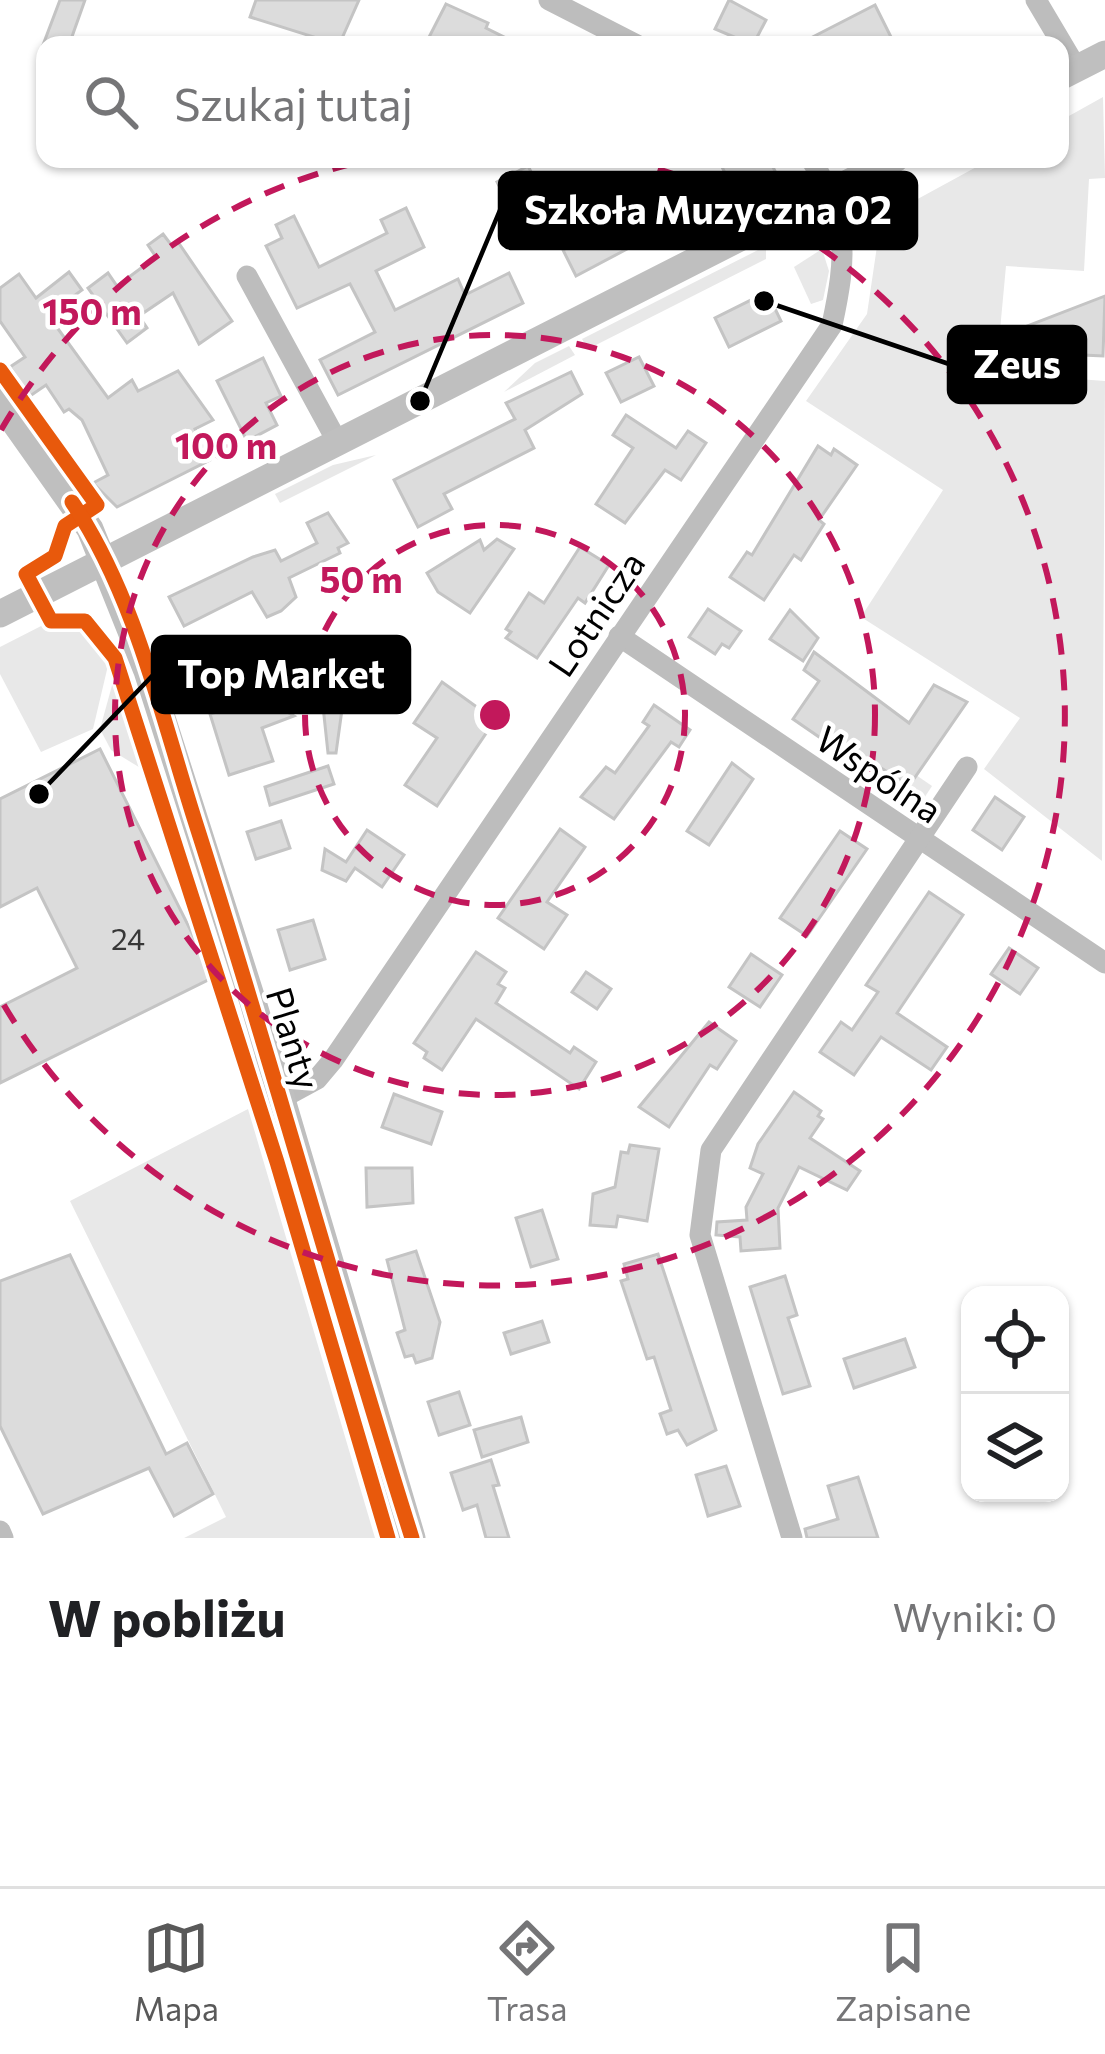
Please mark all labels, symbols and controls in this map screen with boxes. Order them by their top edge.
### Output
search box [36,36,1069,168]
icon: search [78,69,144,135]
text: Szukaj tutaj [174,75,413,130]
callout: Szkoła Muzyczna 02 [500,173,916,248]
text: Szkoła Muzyczna 02 [524,184,892,232]
text: 150 m [42,288,142,332]
callout: Zeus [949,327,1085,402]
text: Zeus [973,338,1061,386]
text: 100 m [175,422,277,466]
street label: Lotnicza [537,542,653,684]
text: 50 m [319,556,403,600]
callout: Top Market [153,637,409,712]
text: Top Market [177,648,385,696]
centre of rings [474,694,516,736]
street label: Wspólna [809,715,951,831]
house number: 24 [111,919,145,956]
street label: Planty [259,982,331,1094]
map controls [961,1286,1069,1502]
button: locate [961,1286,1069,1394]
button: layers [961,1394,1069,1502]
text: W pobliżu [48,1585,285,1648]
text: Wyniki: 0 [893,1592,1057,1640]
tab: Mapa [134,1915,219,2028]
tab: Trasa [487,1915,568,2028]
tab: Zapisane [835,1915,971,2028]

